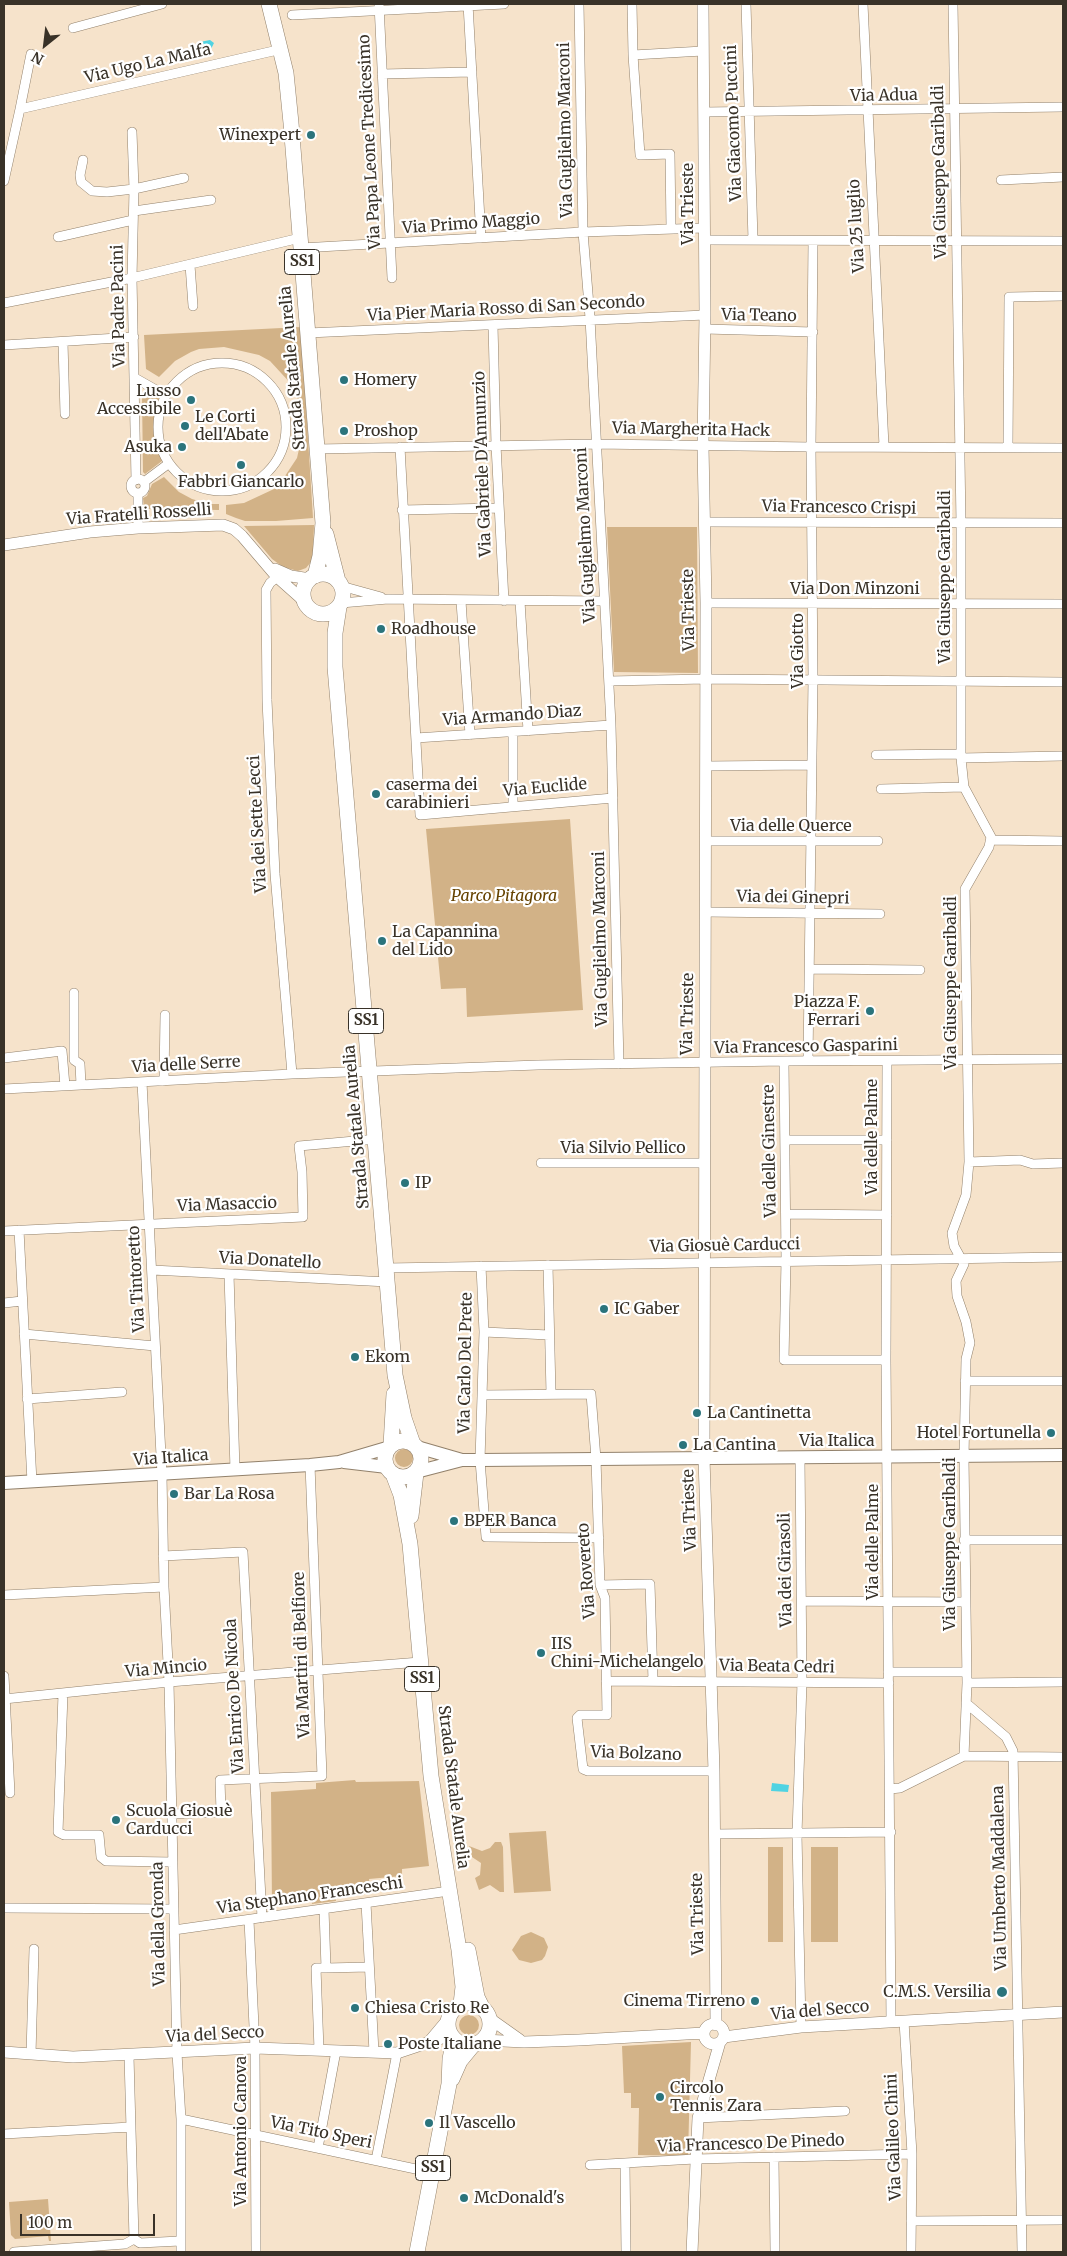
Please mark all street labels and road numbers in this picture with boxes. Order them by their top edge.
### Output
street label: Via Papa Leone Tredicesimo [355,34,385,250]
street label: Via Ugo La Malfa [83,40,213,88]
street label: Via Guglielmo Marconi [555,42,577,218]
street label: Via Giacomo Puccini [722,44,746,202]
street label: Via Giuseppe Garibaldi [929,85,951,259]
street label: Via Adua [850,86,918,106]
street label: Via Trieste [678,163,698,245]
street label: Via 25 luglio [845,179,869,273]
street label: Via Primo Maggio [401,210,541,238]
street label: Via Padre Pacini [108,244,130,368]
road number: SS1 [284,250,320,274]
street label: Strada Statale Aurelia [276,285,310,451]
street label: Via Pier Maria Rosso di San Secondo [367,292,645,326]
street label: Via Teano [721,306,797,326]
street label: Via Gabriele D'Annunzio [470,371,496,557]
street label: Via Margherita Hack [612,419,770,441]
street label: Via Guglielmo Marconi [572,447,600,623]
street label: Via Giuseppe Garibaldi [935,490,955,664]
street label: Via Francesco Crispi [762,497,916,519]
street label: Via Fratelli Rosselli [66,500,212,530]
street label: Via Trieste [679,569,699,651]
street label: Via Don Minzoni [790,579,920,599]
street label: Via Giotto [788,613,808,689]
street label: Via Armando Diaz [442,702,582,730]
street label: Via dei Sette Lecci [245,755,271,893]
street label: Via Euclide [502,775,588,801]
street label: Via delle Querce [730,816,852,836]
street label: Via Guglielmo Marconi [590,851,612,1027]
street label: Via dei Ginepri [736,887,850,909]
street label: Via Giuseppe Garibaldi [941,896,961,1070]
street label: Via Trieste [678,973,698,1055]
road number: SS1 [348,1008,384,1034]
street label: Via Francesco Gasparini [714,1036,898,1058]
street label: Strada Statale Aurelia [340,1044,374,1210]
street label: Via delle Serre [131,1053,241,1077]
street label: Via delle Palme [862,1079,882,1195]
street label: Via delle Ginestre [759,1084,781,1218]
street label: Via Silvio Pellico [560,1138,686,1158]
street label: Via Masaccio [177,1194,277,1216]
street label: Via Tintoretto [125,1225,149,1333]
street label: Via Giosuè Carducci [650,1235,800,1257]
street label: Via Donatello [218,1249,322,1273]
street label: Via Carlo Del Prete [455,1292,477,1434]
street label: Via Italica [799,1431,875,1451]
street label: Via Italica [133,1446,209,1470]
street label: Via Giuseppe Garibaldi [940,1457,960,1631]
street label: Via Trieste [679,1469,701,1551]
street label: Via delle Palme [863,1484,883,1600]
street label: Via dei Girasoli [775,1513,797,1627]
street label: Via Rovereto [574,1522,600,1620]
street label: Via Martiri di Belfiore [290,1572,314,1738]
street label: Via Enrico De Nicola [221,1618,249,1774]
street label: Via Mincio [124,1656,208,1682]
street label: Via Beata Cedri [719,1656,835,1678]
road number: SS1 [404,1666,440,1692]
street label: Strada Statale Aurelia [433,1704,473,1870]
street label: Via Bolzano [590,1743,682,1765]
street label: Via Umberto Maddalena [989,1785,1011,1971]
street label: Via della Gronda [148,1861,170,1987]
street label: Via Stephano Franceschi [216,1873,404,1919]
street label: Via Trieste [688,1873,708,1955]
street label: Via del Secco [770,1997,870,2025]
street label: Via del Secco [165,2023,265,2047]
street label: Via Antonio Canova [231,2056,251,2206]
street label: Via Galileo Chini [882,2073,906,2201]
street label: Via Tito Speri [268,2113,374,2153]
street label: Via Francesco De Pinedo [657,2131,845,2157]
road number: SS1 [416,2156,450,2180]

